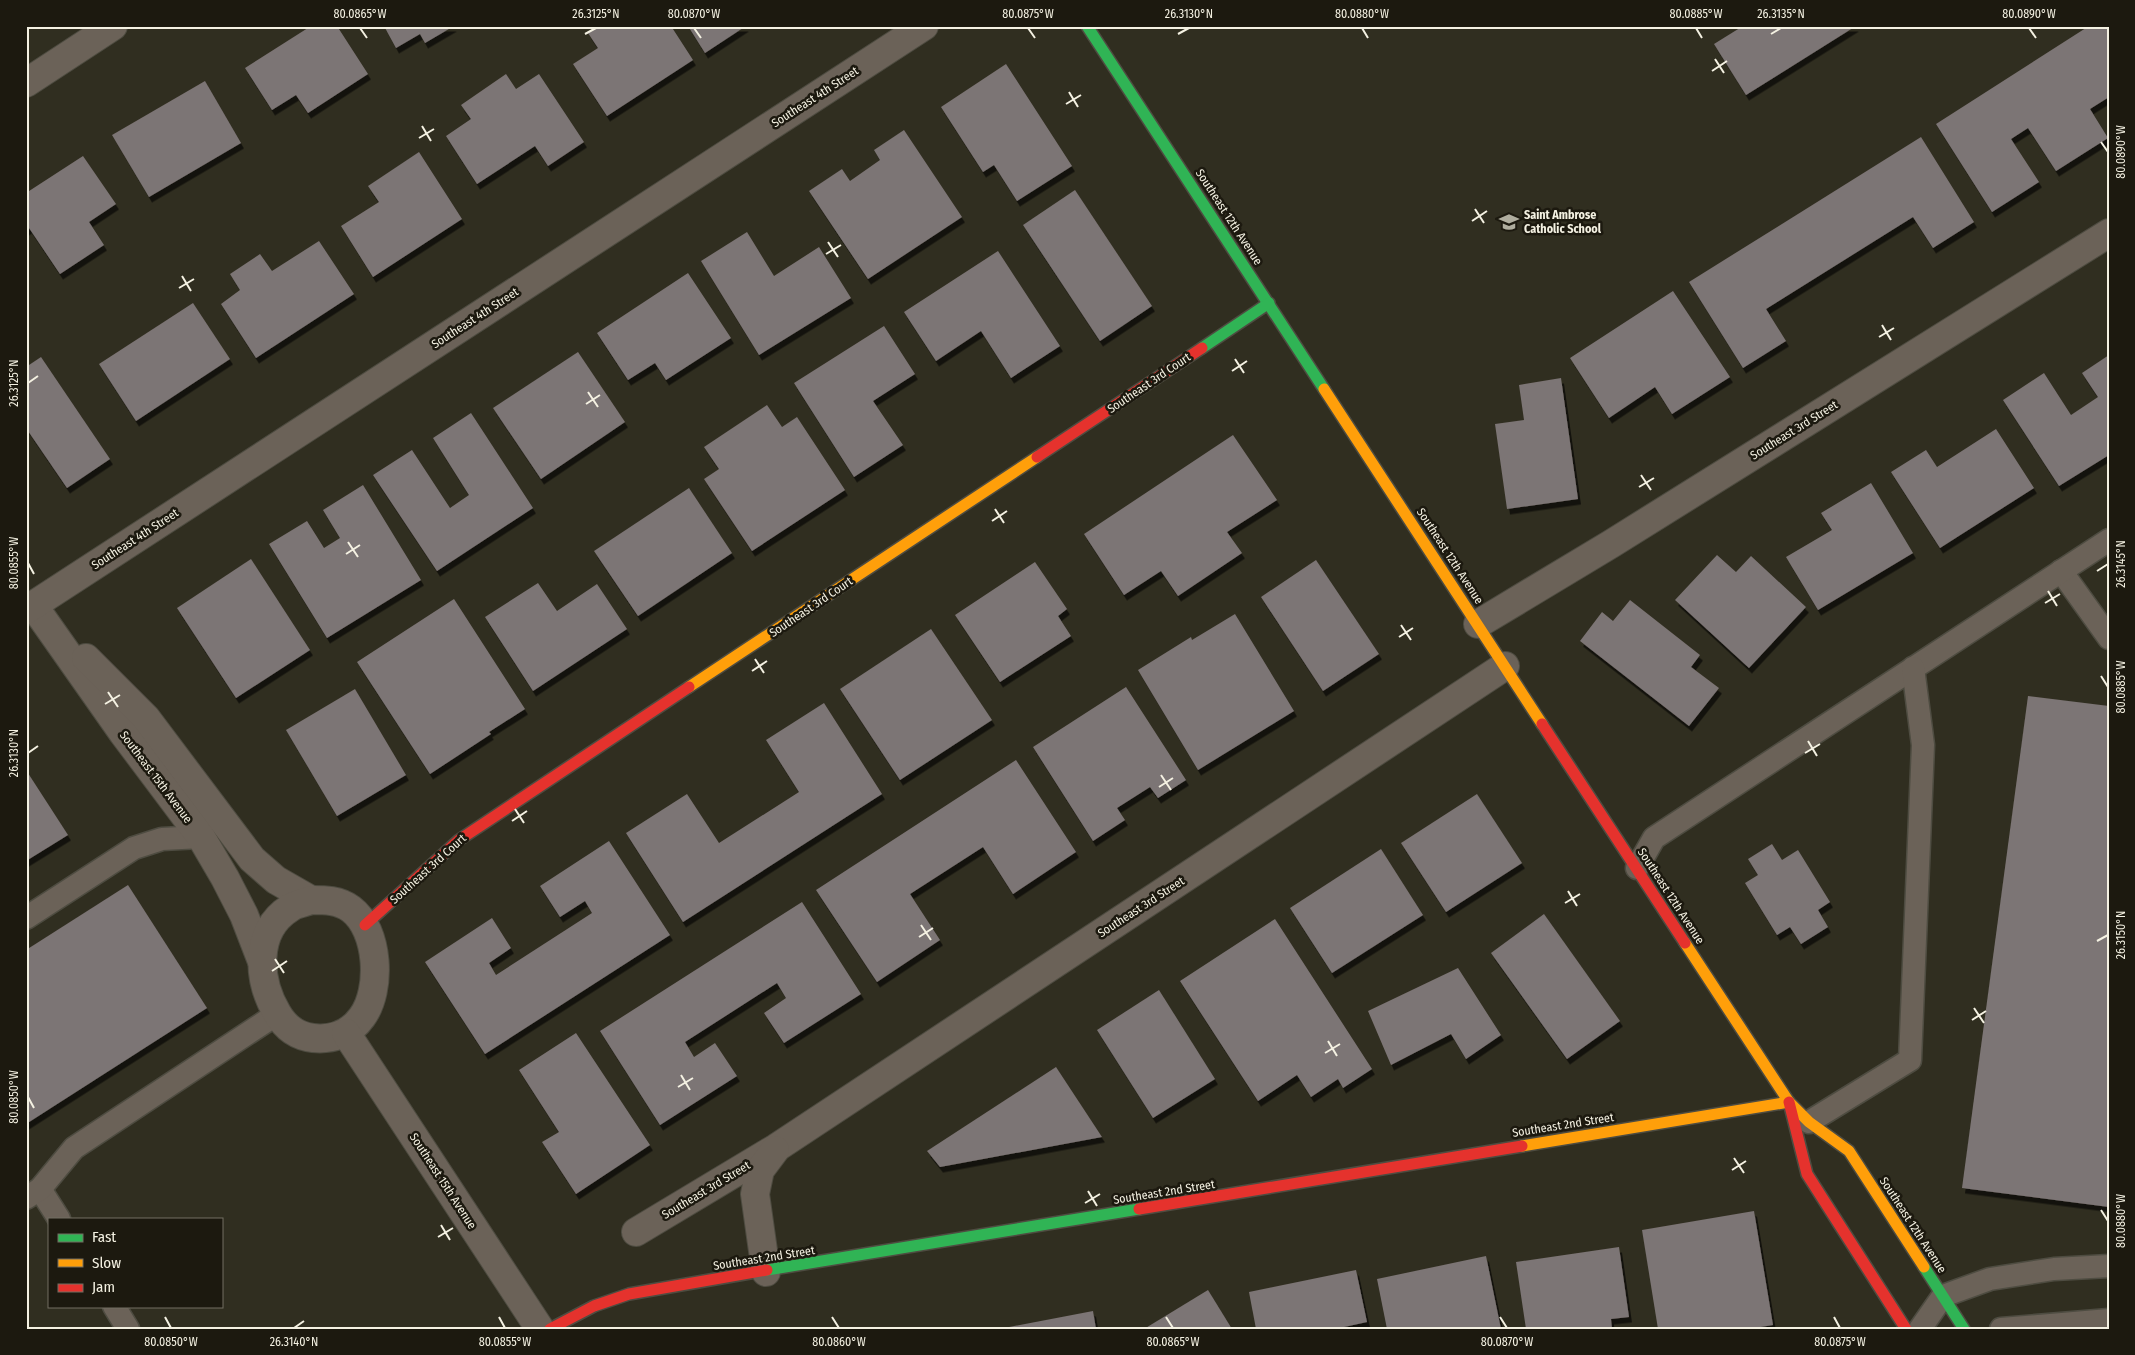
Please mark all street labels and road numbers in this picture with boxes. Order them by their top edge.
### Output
street label: Southeast 4th Street [769,64,861,130]
street label: Southeast 12th Avenue [1193,166,1265,268]
street label: Southeast 4th Street [429,285,521,351]
street label: Southeast 3rd Court [1105,350,1193,416]
street label: Southeast 3rd Street [1748,397,1840,463]
street label: Southeast 12th Avenue [1414,505,1486,607]
street label: Southeast 4th Street [89,506,181,572]
street label: Southeast 3rd Court [767,574,855,640]
street label: Southeast 15th Avenue [117,728,195,826]
street label: Southeast 3rd Court [387,831,469,907]
street label: Southeast 12th Avenue [1635,845,1707,947]
street label: Southeast 3rd Street [1095,874,1187,940]
street label: Southeast 2nd Street [1511,1110,1615,1140]
street label: Southeast 15th Avenue [407,1130,479,1232]
street label: Southeast 3rd Street [659,1158,753,1222]
street label: Southeast 12th Avenue [1877,1174,1949,1276]
street label: Southeast 2nd Street [1112,1177,1216,1207]
street label: Southeast 2nd Street [712,1243,816,1273]

